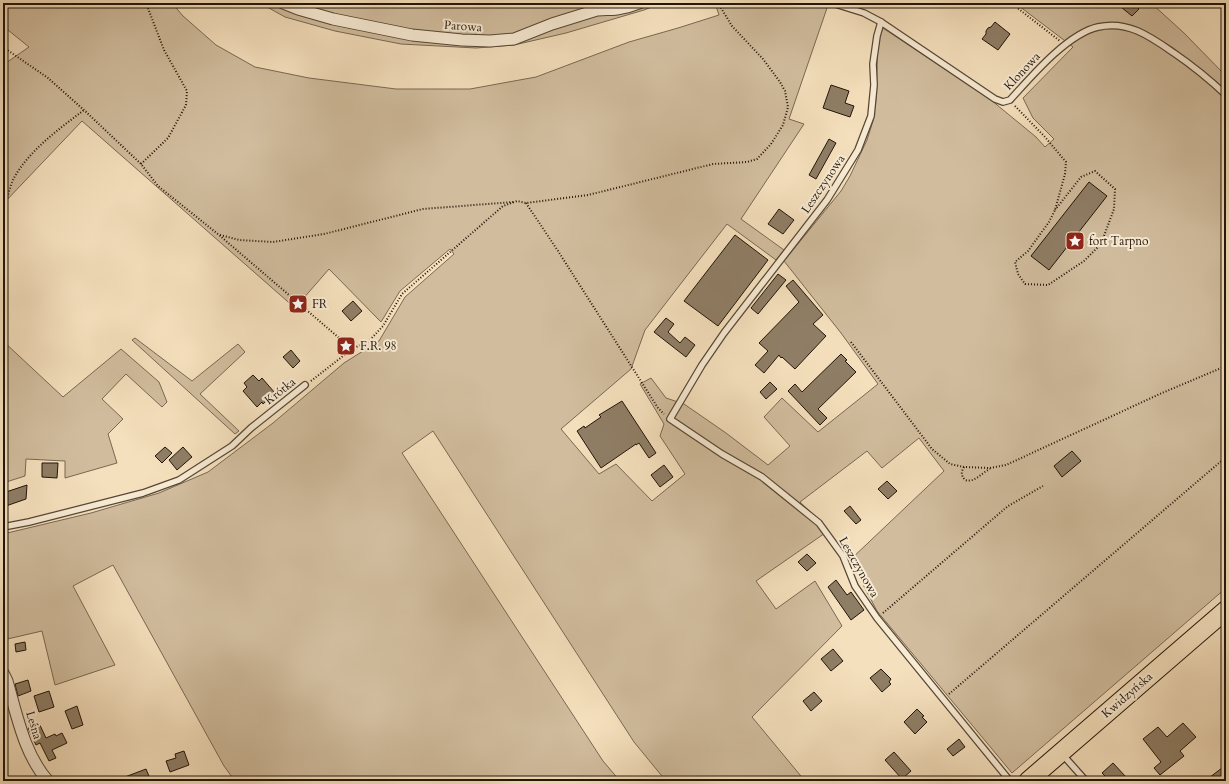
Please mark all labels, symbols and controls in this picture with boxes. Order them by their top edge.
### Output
street label: Parowa [444,17,483,35]
street label: Klonowa [1000,48,1044,93]
street label: Leszczynowa [798,151,849,216]
place icon: fort Tarpno [1064,230,1086,252]
place label: fort Tarpno [1089,233,1149,249]
place icon: FR [287,293,309,315]
place label: FR [312,296,328,312]
place icon: F.R. 98 [335,335,357,357]
place label: F.R. 98 [360,338,397,354]
street label: Krótka [261,373,299,408]
street label: Leszczynowa [835,534,883,601]
street label: Kwidzyńska [1098,668,1156,722]
street label: Leśna [22,709,46,742]

